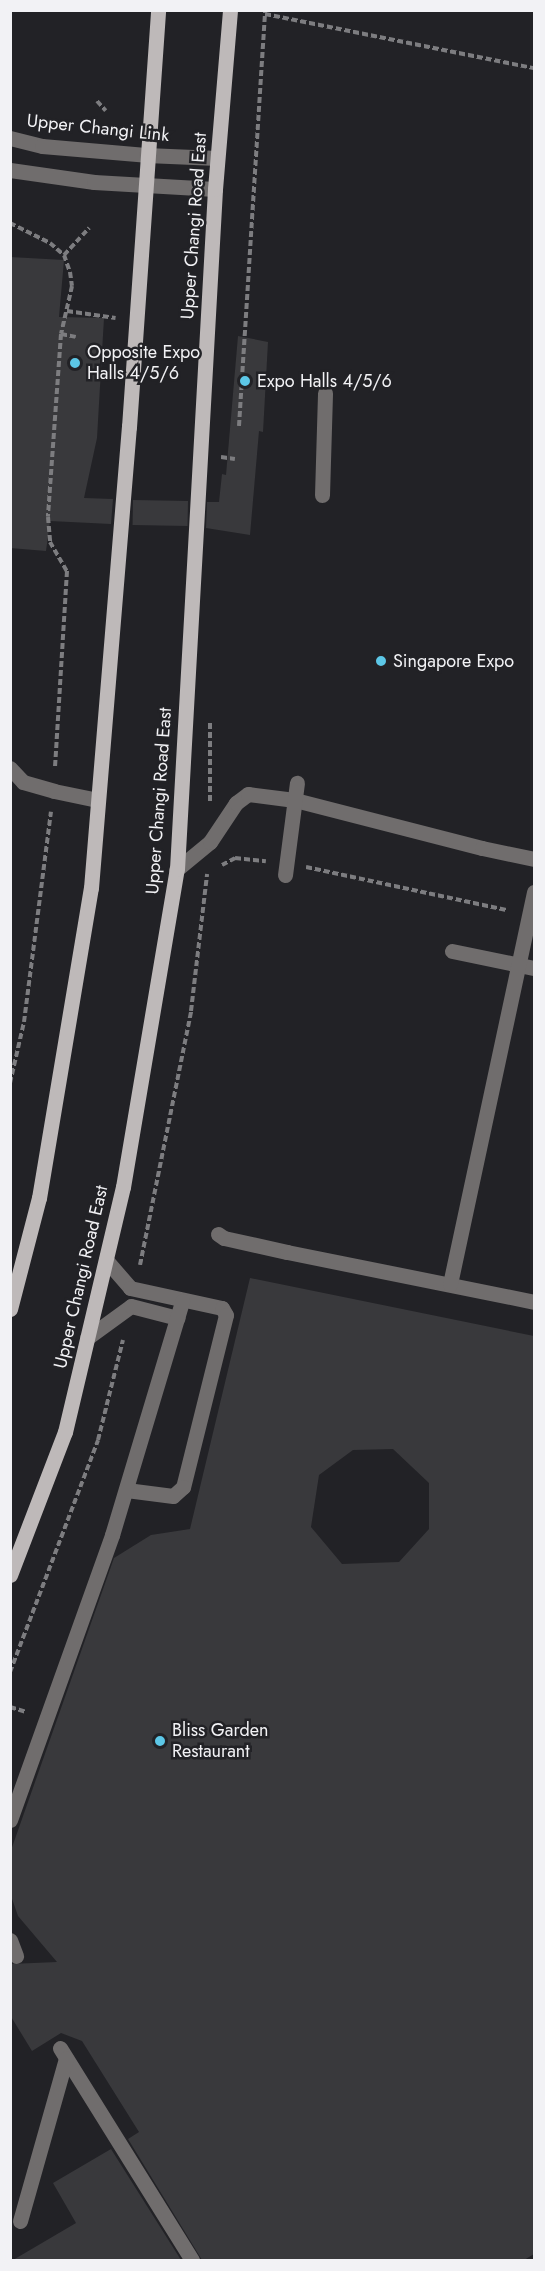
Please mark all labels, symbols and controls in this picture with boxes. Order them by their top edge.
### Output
street label: Upper Changi Link [26,110,170,146]
street label: Upper Changi Road East [177,132,211,320]
place label: Opposite Expo Halls 4/5/6 [87,342,200,385]
marker: Opposite Expo Halls 4/5/6 [68,356,82,370]
place label: Expo Halls 4/5/6 [257,370,392,392]
marker: Expo Halls 4/5/6 [238,374,252,388]
place label: Singapore Expo [393,650,514,672]
marker: Singapore Expo [374,654,388,668]
street label: Upper Changi Road East [142,707,176,895]
street label: Upper Changi Road East [49,1183,113,1371]
place label: Bliss Garden Restaurant [172,1720,269,1762]
marker: Bliss Garden Restaurant [153,1734,167,1748]

